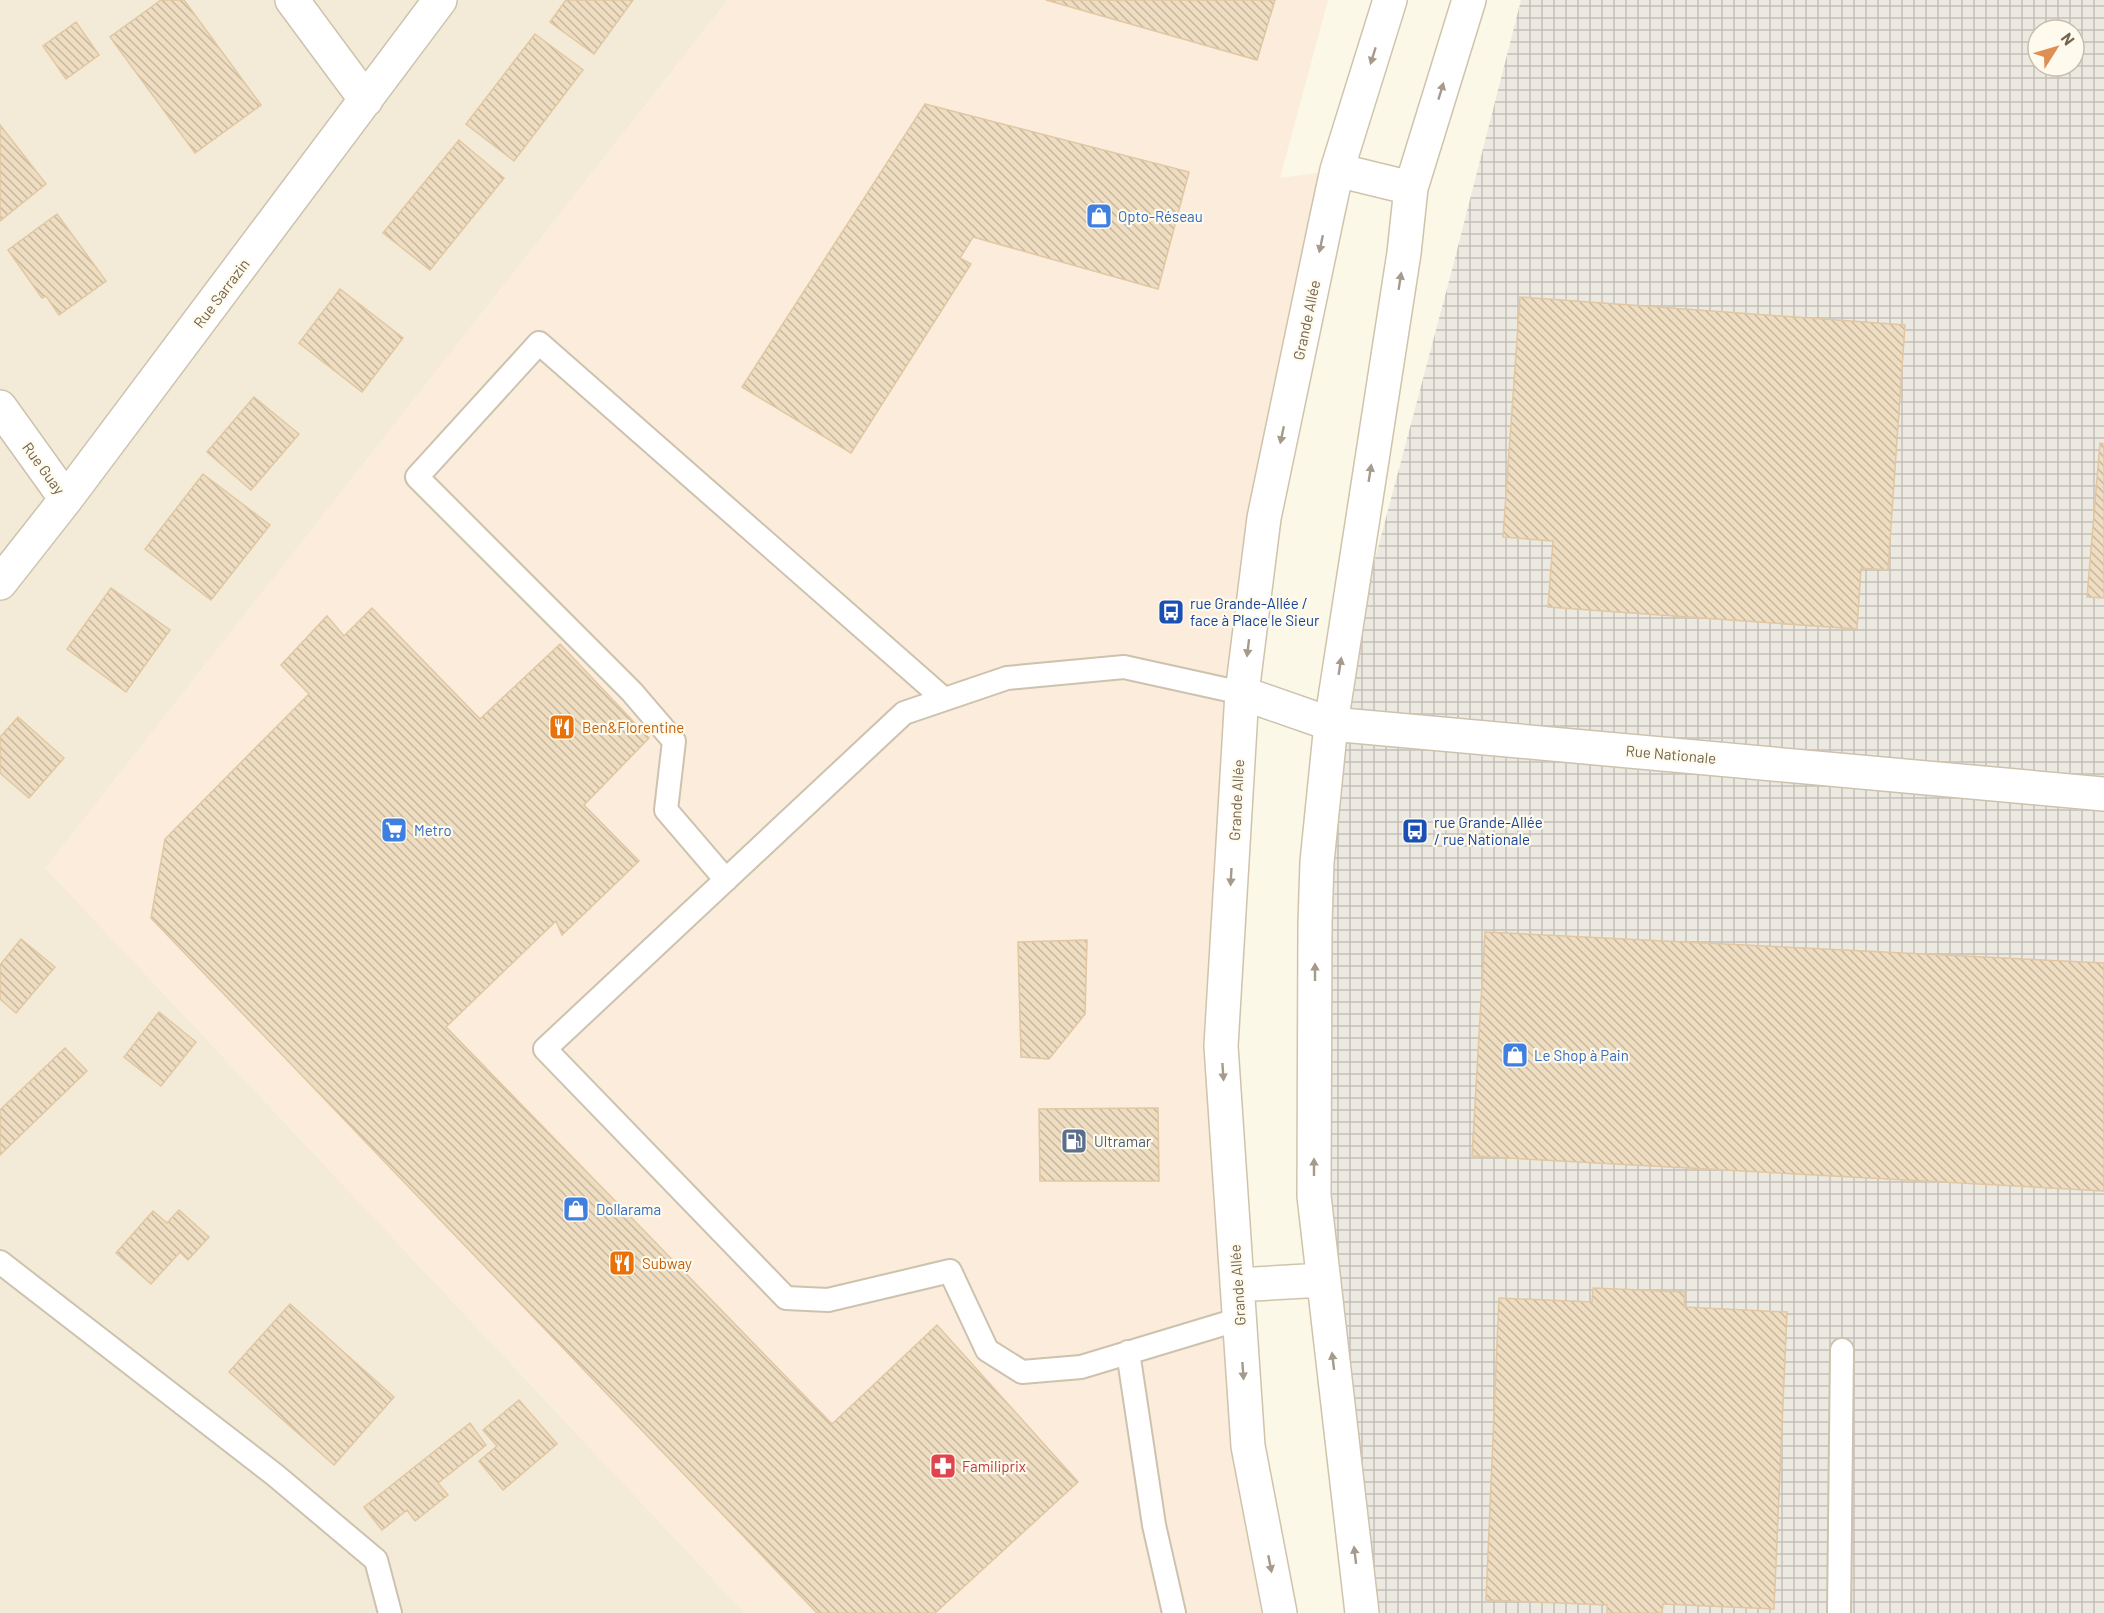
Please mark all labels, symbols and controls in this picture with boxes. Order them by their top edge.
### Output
north arrow [2026,18,2086,78]
text: N [2058,29,2079,49]
one-way arrow [1368,47,1377,65]
one-way arrow [1437,82,1446,100]
shop icon: Opto-Réseau [1084,201,1114,231]
place label: Opto-Réseau [1118,207,1203,225]
one-way arrow [1316,235,1326,253]
street label: Rue Sarrazin [189,255,253,331]
one-way arrow [1396,271,1405,290]
street label: Grande Allée [1289,278,1323,362]
one-way arrow [1276,426,1286,444]
street label: Rue Guay [19,438,69,498]
one-way arrow [1366,464,1375,483]
place label: rue Grande-Allée / face à Place le Sieur [1190,594,1320,629]
bus stop icon: rue Grande-Allée / face à Place le Sieur [1156,597,1186,627]
one-way arrow [1243,639,1252,658]
one-way arrow [1336,656,1345,675]
restaurant icon: Ben&Florentine [547,712,577,742]
place label: Ben&Florentine [582,718,684,736]
street label: Rue Nationale [1625,741,1717,767]
street label: Grande Allée [1225,759,1247,841]
place label: rue Grande-Allée / rue Nationale [1434,813,1543,848]
supermarket icon: Metro [379,815,409,845]
bus stop icon: rue Grande-Allée / rue Nationale [1400,816,1430,846]
place label: Metro [414,821,452,839]
one-way arrow [1226,868,1236,887]
one-way arrow [1310,963,1320,982]
shop icon: Le Shop à Pain [1500,1040,1530,1070]
place label: Le Shop à Pain [1534,1046,1629,1064]
one-way arrow [1218,1062,1227,1081]
fuel station icon: Ultramar [1059,1126,1089,1156]
place label: Ultramar [1094,1132,1152,1150]
one-way arrow [1310,1158,1319,1177]
shop icon: Dollarama [561,1194,591,1224]
place label: Dollarama [596,1200,661,1218]
street label: Grande Allée [1225,1244,1249,1326]
restaurant icon: Subway [607,1248,637,1278]
place label: Subway [642,1254,692,1272]
one-way arrow [1328,1352,1338,1371]
one-way arrow [1238,1362,1248,1381]
pharmacy icon: Familiprix [928,1451,958,1481]
place label: Familiprix [962,1457,1026,1475]
one-way arrow [1350,1545,1360,1564]
one-way arrow [1266,1554,1275,1573]

